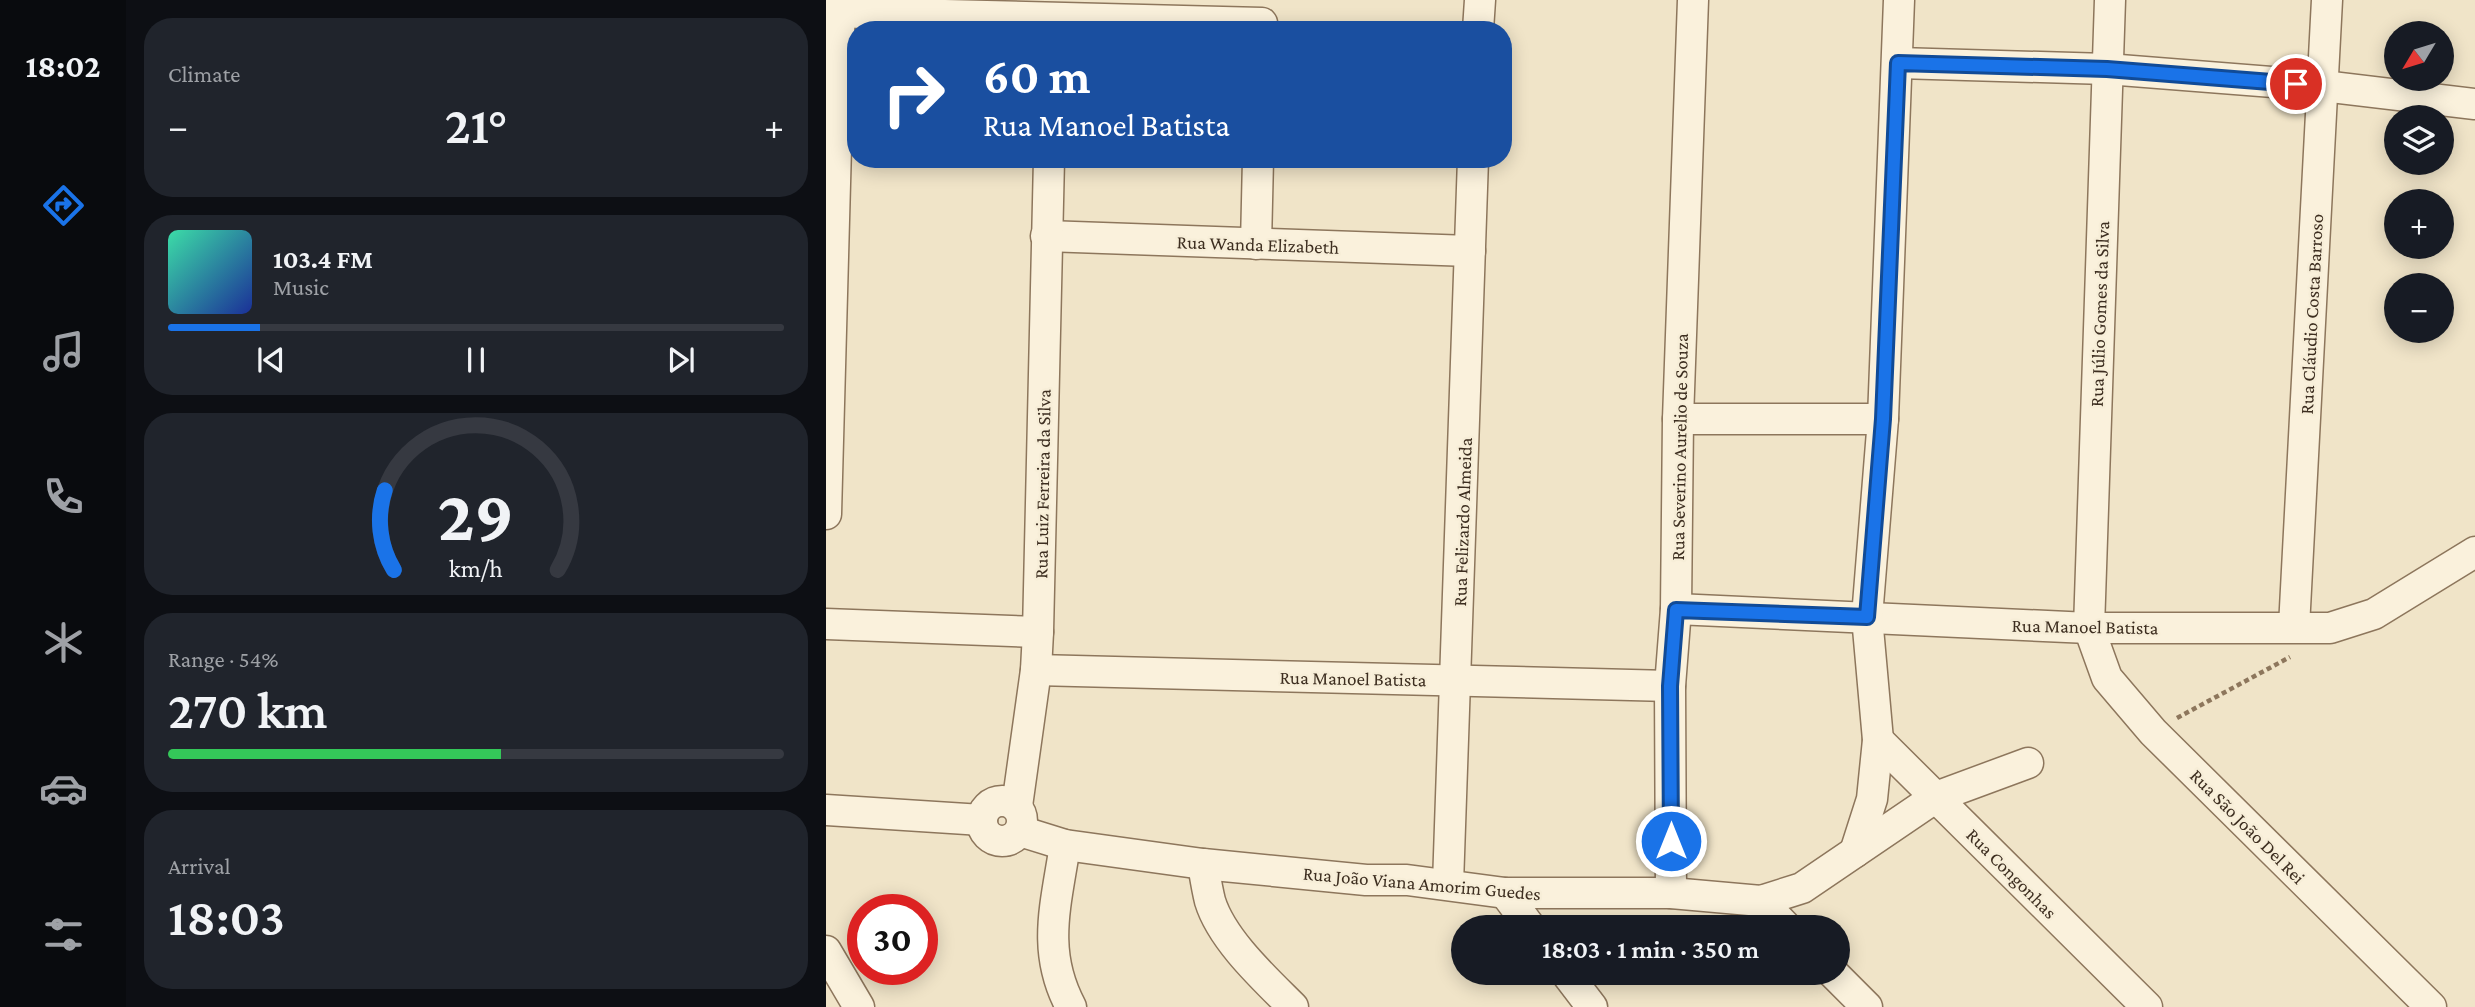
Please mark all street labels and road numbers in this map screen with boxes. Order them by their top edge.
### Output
street label: Rua Cláudio Costa Barroso [2296,213,2327,415]
street label: Rua Júlio Gomes da Silva [2086,220,2113,407]
street label: Rua Wanda Elizabeth [1176,231,1340,258]
street label: Rua Severino Aurelio de Souza [1667,333,1692,561]
street label: Rua Luiz Ferreira da Silva [1030,389,1055,579]
street label: Rua Felizardo Almeida [1449,437,1476,607]
street label: Rua Manoel Batista [2011,615,2159,638]
street label: Rua Manoel Batista [1279,667,1427,690]
street label: Rua São João Del Rei [2186,765,2309,888]
street label: Rua Congonhas [1962,824,2061,923]
street label: Rua João Viana Amorim Guedes [1302,863,1542,904]

